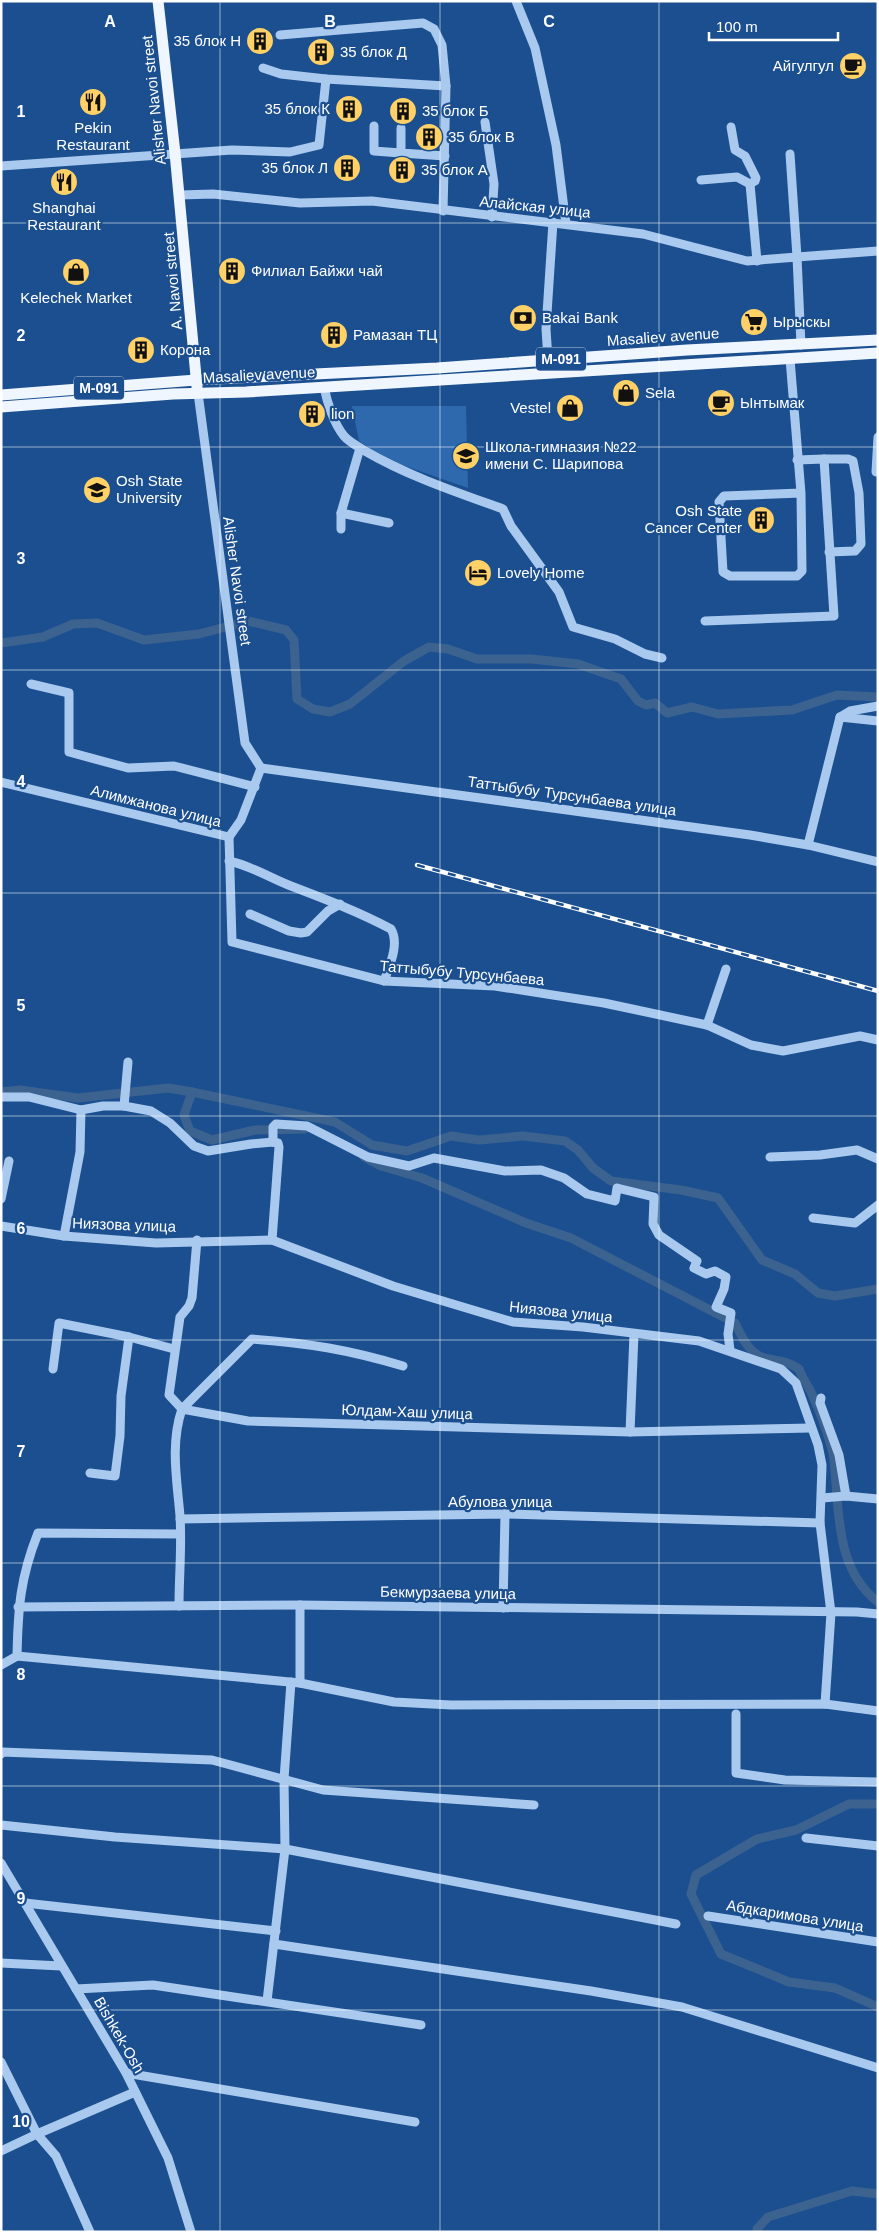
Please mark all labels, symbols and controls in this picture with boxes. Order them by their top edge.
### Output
scale bar [709,10,838,42]
text: A [104,13,116,30]
text: B [324,13,336,30]
text: C [543,13,555,30]
text: 100 m [716,18,758,35]
building icon: 35 блок Н [245,26,275,56]
place label: 35 блок Н [173,32,241,49]
street label: Alisher Navoi street [138,34,169,166]
building icon: 35 блок Д [306,37,336,67]
place label: 35 блок Д [340,43,407,60]
cafe icon: Айгулгул [838,51,868,81]
place label: Айгулгул [773,57,834,74]
restaurant icon: Pekin Restaurant [78,87,108,117]
building icon: 35 блок К [334,94,364,124]
building icon: 35 блок Б [388,96,418,126]
place label: 35 блок К [264,100,330,117]
place label: 35 блок Б [422,102,489,119]
text: 1 [17,103,26,120]
place label: Pekin Restaurant [56,119,131,153]
building icon: 35 блок В [414,122,444,152]
place label: 35 блок В [448,128,515,145]
building icon: 35 блок Л [332,153,362,183]
building icon: 35 блок А [387,155,417,185]
place label: 35 блок Л [261,159,328,176]
place label: 35 блок А [421,161,488,178]
restaurant icon: Shanghai Restaurant [49,167,79,197]
street label: Алайская улица [479,192,592,221]
place label: Shanghai Restaurant [27,199,102,233]
street label: A. Navoi street [160,230,185,331]
building icon: Филиал Байжи чай [217,256,247,286]
shop icon: Kelechek Market [61,257,91,287]
place label: Филиал Байжи чай [251,262,383,279]
place label: Kelechek Market [20,289,133,306]
bank icon: Bakai Bank [508,303,538,333]
supermarket icon: Ырыскы [739,307,769,337]
place label: Bakai Bank [542,309,618,326]
place label: Ырыскы [773,313,830,330]
building icon: Рамазан ТЦ [319,320,349,350]
street label: Masaliev avenue [606,324,720,349]
place label: Рамазан ТЦ [353,326,437,343]
text: 2 [17,327,26,344]
building icon: Корона [126,335,156,365]
place label: Корона [160,341,211,358]
road number: М-091 [536,348,586,370]
street label: Masaliev avenue [202,363,316,386]
road number: М-091 [74,376,124,399]
shop icon: Sela [611,378,641,408]
place label: Sela [645,384,676,401]
cafe icon: Ынтымак [706,388,736,418]
shop icon: Vestel [555,393,585,423]
place label: Ынтымак [740,394,805,411]
building icon: lion [297,399,327,429]
place label: Vestel [510,399,551,416]
place label: lion [331,405,354,422]
place label: Школа-гимназия №22 имени С. Шарипова [485,438,637,472]
school or university icon: Школа-гимназия №22 имени С. Шарипова [451,441,481,471]
place label: Osh State University [116,472,183,506]
school or university icon: Osh State University [82,475,112,505]
place label: Osh State Cancer Center [644,502,742,536]
building icon: Osh State Cancer Center [746,505,776,535]
street label: Alisher Navoi street [220,515,255,647]
text: 3 [17,550,26,567]
hotel icon: Lovely Home [463,558,493,588]
place label: Lovely Home [497,564,585,581]
street label: Таттыбубу Турсунбаева улица [467,772,678,819]
text: 4 [17,773,26,790]
street label: Алимжанова улица [89,781,224,830]
street label: Таттыбубу Турсунбаева [379,957,546,988]
text: 5 [17,997,26,1014]
street label: Ниязова улица [72,1214,177,1235]
text: 6 [17,1220,26,1237]
street label: Ниязова улица [508,1298,614,1325]
street label: Юлдам-Хаш улица [341,1401,474,1422]
text: 7 [17,1443,26,1460]
street label: Абулова улица [448,1493,553,1510]
street label: Бекмурзаева улица [380,1583,517,1602]
text: 8 [17,1666,26,1683]
text: 9 [17,1890,26,1907]
street label: Абдкаримова улица [725,1896,866,1935]
street label: Bishkek-Osh [91,1994,148,2076]
text: 10 [12,2113,30,2130]

